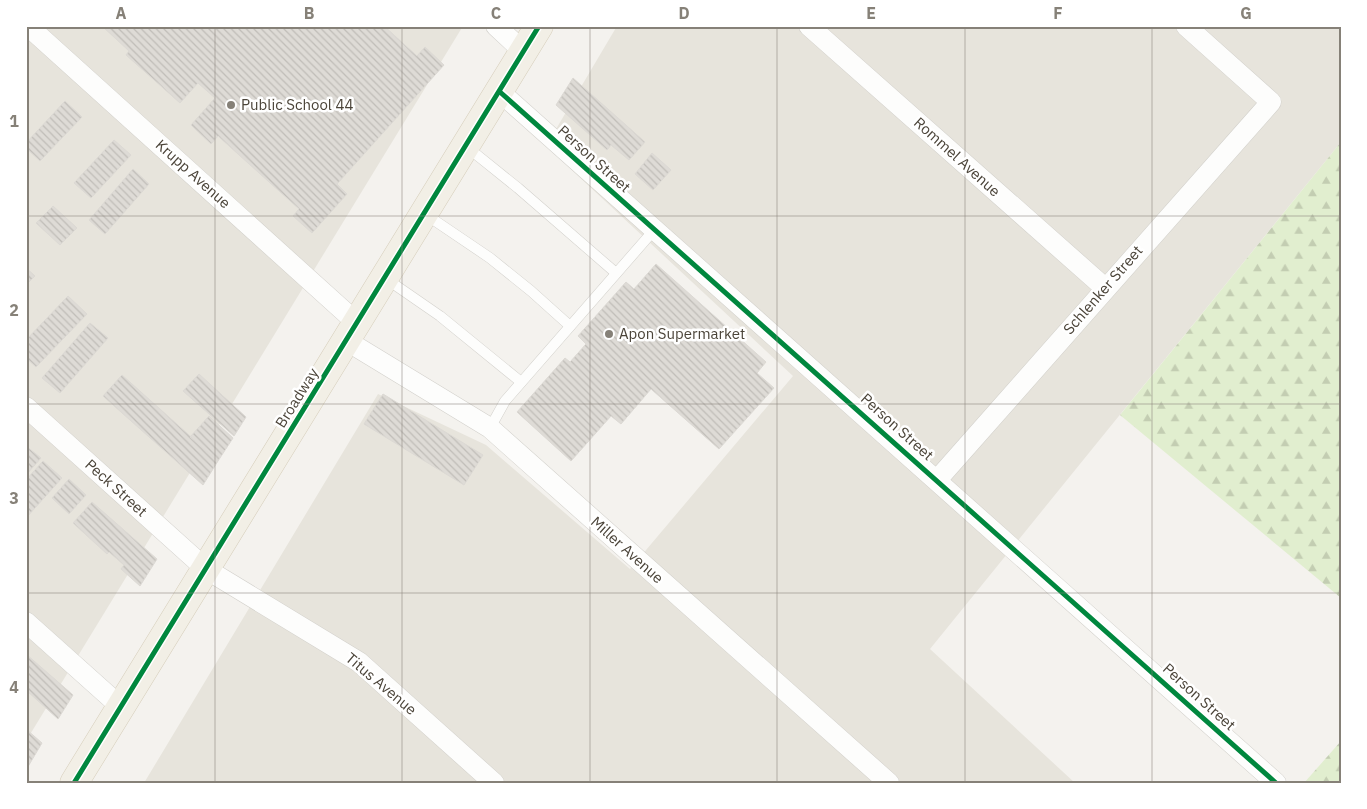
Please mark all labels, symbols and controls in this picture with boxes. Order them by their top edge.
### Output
text: A [116,3,127,23]
text: B [304,3,315,23]
text: C [491,3,501,23]
text: D [678,3,690,23]
text: E [866,3,876,23]
text: F [1053,3,1063,23]
text: G [1240,3,1252,23]
place label: Public School 44 [241,95,353,114]
marker: Public School 44 [225,99,237,111]
text: 1 [9,111,19,131]
street label: Rommel Avenue [910,113,1005,200]
street label: Person Street [554,121,635,196]
street label: Krupp Avenue [152,135,235,212]
street label: Schlenker Street [1059,241,1146,338]
text: 2 [9,300,19,320]
place label: Apon Supermarket [619,324,745,343]
marker: Apon Supermarket [603,328,615,340]
street label: Broadway [271,364,323,431]
street label: Person Street [857,389,938,464]
street label: Peck Street [81,455,151,521]
text: 3 [9,488,19,508]
street label: Miller Avenue [587,512,668,587]
street label: Titus Avenue [342,648,421,719]
street label: Person Street [1159,659,1240,734]
text: 4 [9,677,19,697]

